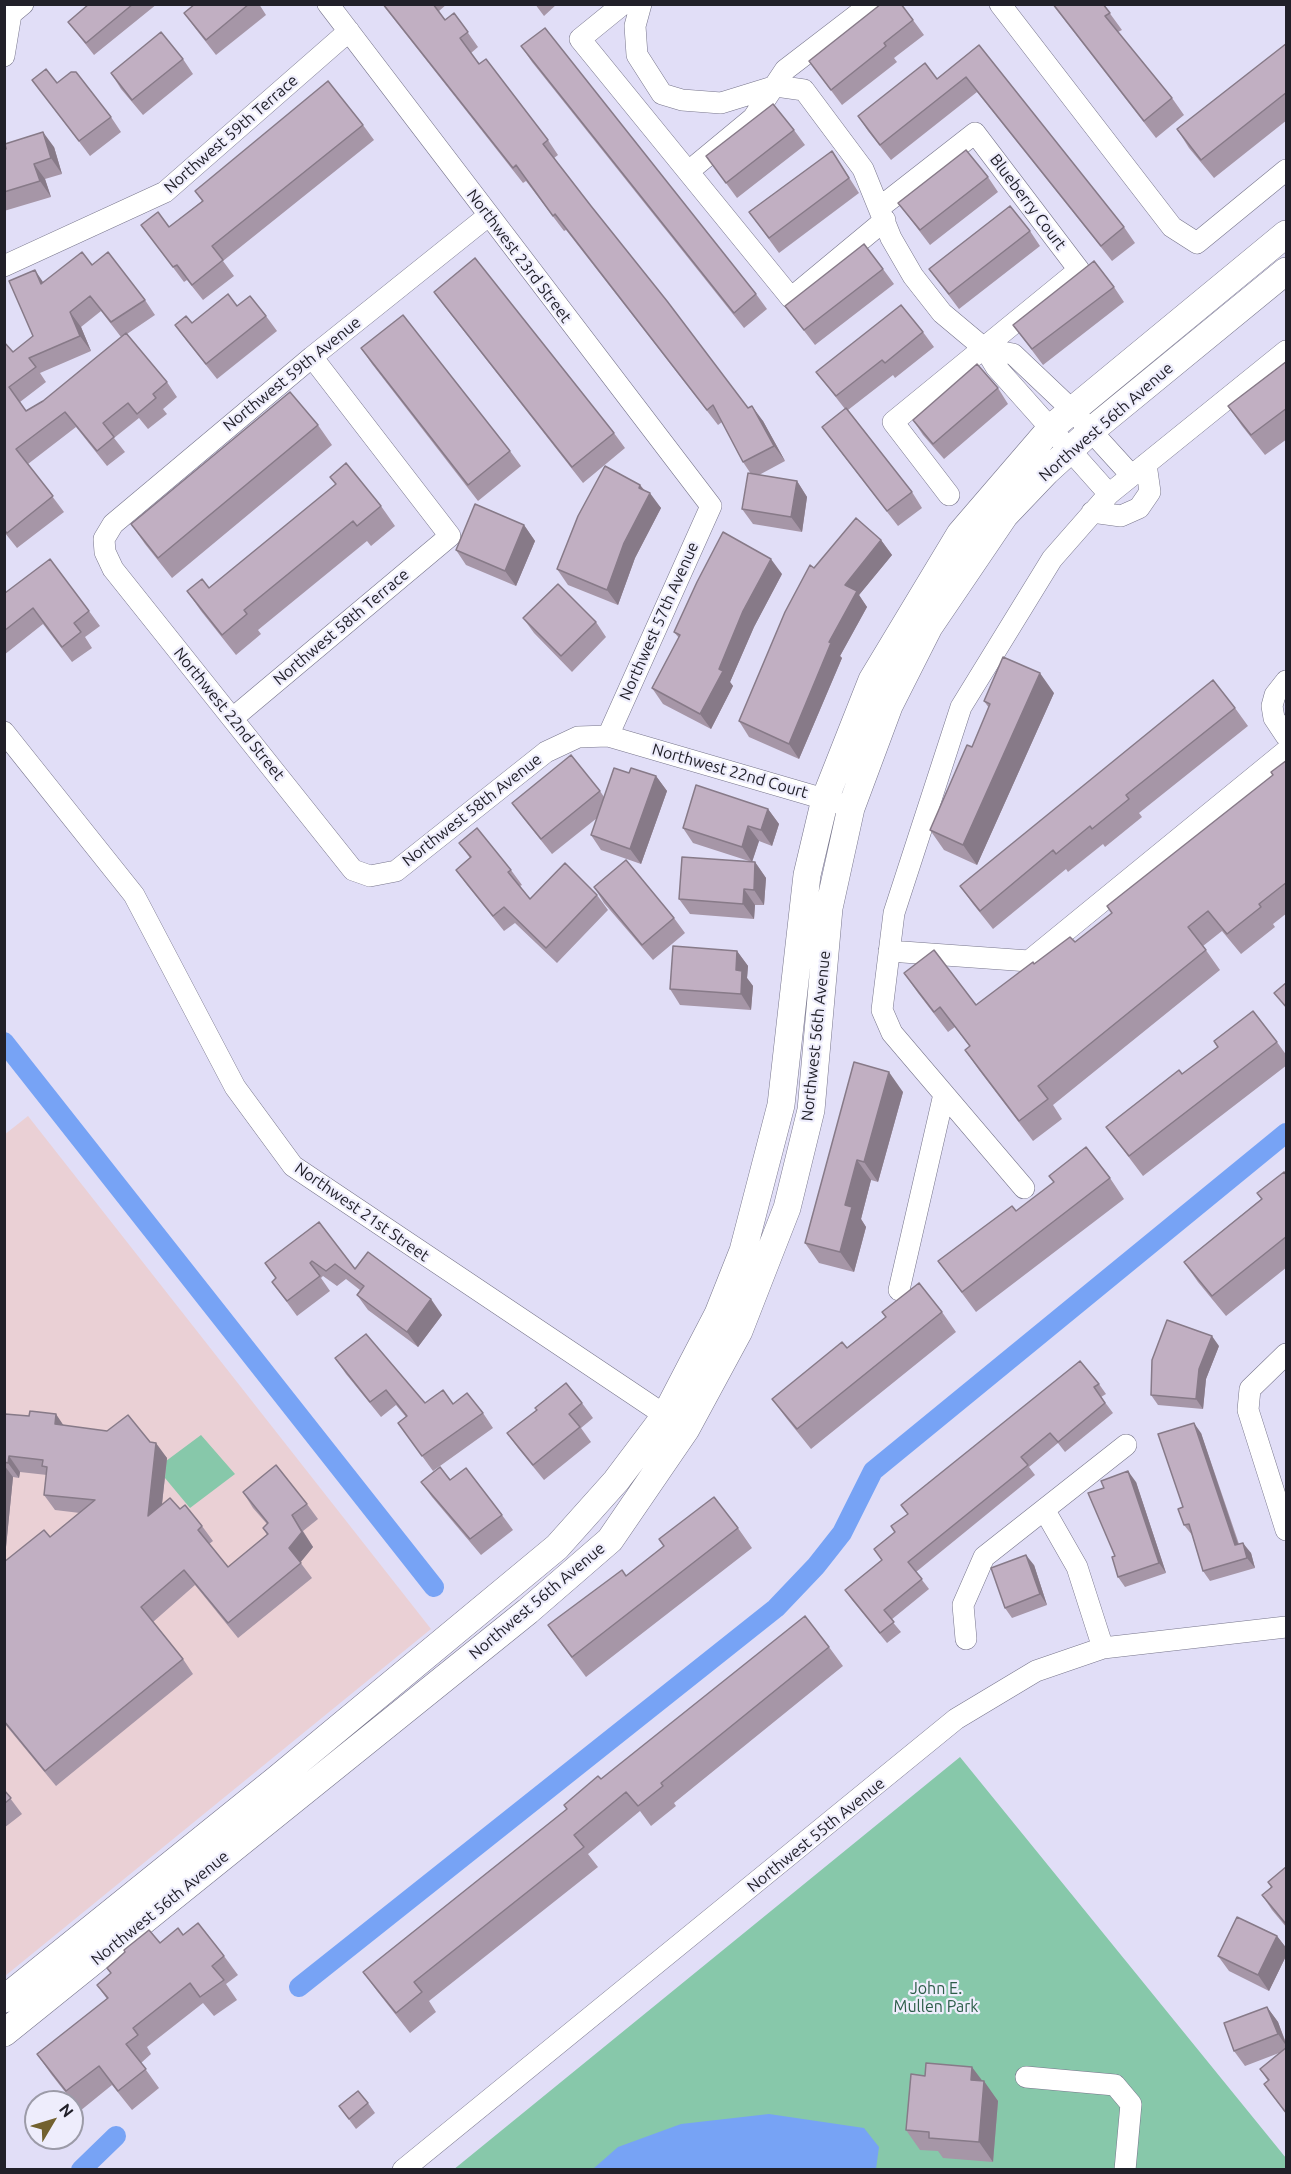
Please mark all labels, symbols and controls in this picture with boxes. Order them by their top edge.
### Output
street label: Northwest 59th Terrace [160,71,302,197]
street label: Blueberry Court [986,150,1070,254]
street label: Northwest 23rd Street [463,185,575,327]
street label: Northwest 59th Avenue [219,313,365,435]
street label: Northwest 56th Avenue [1035,359,1177,485]
street label: Northwest 57th Avenue [615,539,703,703]
street label: Northwest 58th Terrace [269,565,413,689]
street label: Northwest 22nd Street [170,644,288,784]
street label: Northwest 22nd Court [650,740,810,802]
street label: Northwest 58th Avenue [399,750,545,870]
street label: Northwest 56th Avenue [797,950,835,1122]
street label: Northwest 21st Street [291,1158,433,1266]
street label: Northwest 56th Avenue [465,1539,609,1663]
street label: Northwest 55th Avenue [743,1774,889,1896]
street label: Northwest 56th Avenue [87,1847,233,1969]
park label: John E. Mullen Park [894,1979,978,2017]
north arrow [24,2090,84,2150]
text: N [56,2100,77,2120]

